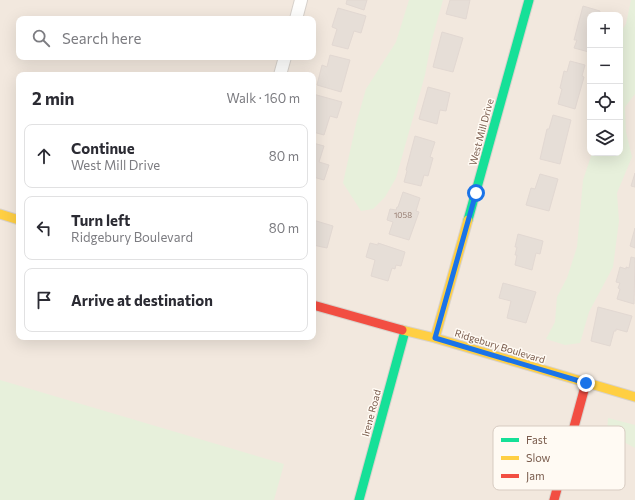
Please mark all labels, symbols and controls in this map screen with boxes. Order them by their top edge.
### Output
map controls [587,12,623,156]
button: + [587,12,623,48]
search box [16,16,316,60]
icon: search [30,27,52,49]
text: Search here [62,29,141,47]
button: − [587,48,623,84]
button: locate [587,84,623,120]
text: 2 min [32,88,74,109]
text: Walk · 160 m [226,90,300,106]
street label: West Mill Drive [466,97,496,167]
button: layers [587,120,623,156]
text: Continue [71,139,135,157]
icon: ahead [33,145,55,167]
text: 80 m [269,148,299,164]
text: West Mill Drive [71,157,160,173]
route start [467,184,485,202]
house number: 1058 [394,210,412,220]
text: Turn left [71,211,130,229]
icon: left [33,217,55,239]
text: 80 m [269,220,299,236]
text: Ridgebury Boulevard [71,229,193,245]
icon: arrive [33,289,55,311]
text: Arrive at destination [71,291,213,309]
street label: Ridgebury Boulevard [453,327,547,366]
route end [577,374,595,392]
street label: Irene Road [359,388,383,438]
legend [493,426,625,490]
text: Fast [526,433,548,446]
text: Slow [526,451,551,464]
text: Jam [526,469,545,483]

